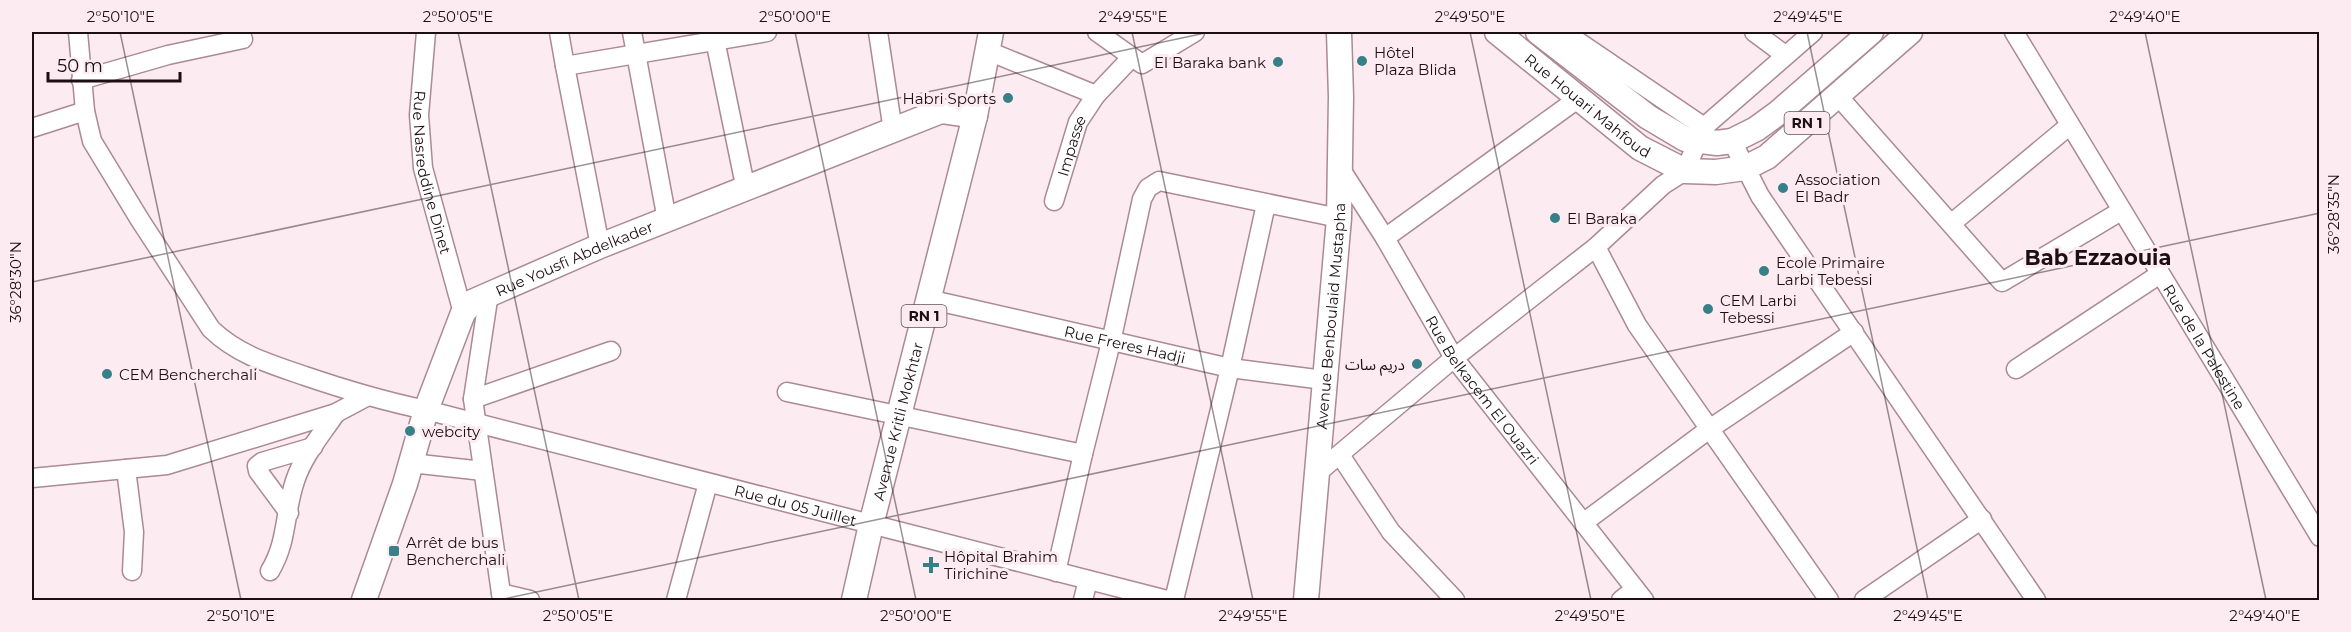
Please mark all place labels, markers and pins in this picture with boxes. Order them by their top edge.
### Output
place label: Hôtel Plaza Blida [1374,43,1457,79]
place label: El Baraka bank [1154,53,1266,72]
marker: Hôtel Plaza Blida [1355,54,1369,68]
marker: El Baraka bank [1271,55,1285,69]
place label: Habri Sports [902,89,996,108]
marker: Habri Sports [1001,91,1015,105]
place label: Association El Badr [1795,170,1881,206]
marker: Association El Badr [1776,181,1790,195]
place label: El Baraka [1567,209,1637,228]
marker: El Baraka [1548,211,1562,225]
place label: Ecole Primaire Larbi Tebessi [1776,253,1885,289]
marker: Ecole Primaire Larbi Tebessi [1757,264,1771,278]
place label: CEM Larbi Tebessi [1720,291,1797,327]
marker: CEM Larbi Tebessi [1701,302,1715,316]
place label: دريم سات [1345,355,1405,376]
marker: دريم سات [1410,357,1424,371]
place label: CEM Bencherchali [119,365,257,384]
marker: CEM Bencherchali [100,367,114,381]
place label: webcity [422,422,481,441]
marker: webcity [403,424,417,438]
place label: Arrêt de bus Bencherchali [406,533,505,569]
marker: Arrêt de bus Bencherchali [387,544,401,558]
place label: Hôpital Brahim Tirichine [944,547,1058,583]
marker: Hôpital Brahim Tirichine [922,556,940,574]

